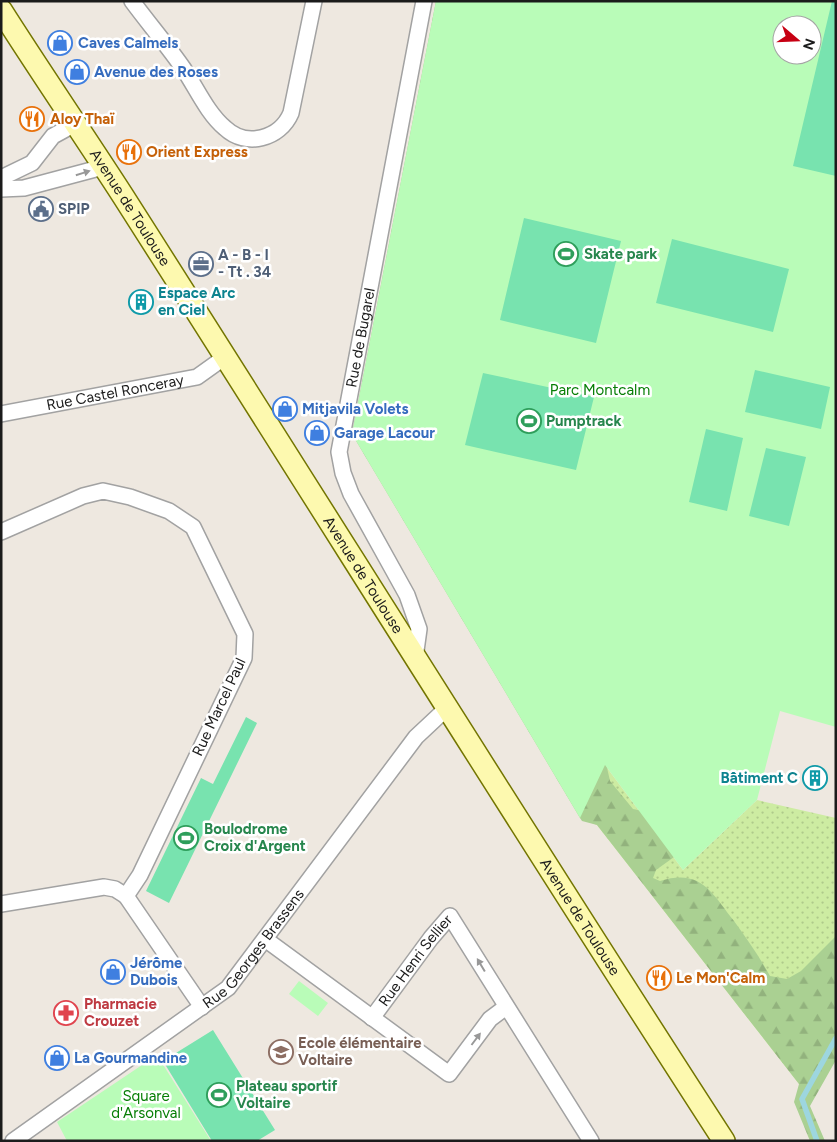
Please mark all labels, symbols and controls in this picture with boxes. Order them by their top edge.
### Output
north arrow [772,15,822,65]
shop icon: Caves Calmels [47,30,73,56]
place label: Caves Calmels [78,34,178,52]
text: N [799,36,819,52]
shop icon: Avenue des Roses [64,59,90,85]
place label: Avenue des Roses [94,63,218,81]
restaurant icon: Aloy Thaï [19,106,45,132]
place label: Aloy Thaï [50,110,115,128]
restaurant icon: Orient Express [116,139,142,165]
place label: Orient Express [146,143,248,161]
street label: Avenue de Toulouse [86,146,174,269]
one-way arrow [76,169,91,177]
public building icon: SPIP [28,196,54,222]
place label: SPIP [58,200,90,218]
sports icon: Skate park [553,241,579,267]
place label: Skate park [584,245,657,263]
place label: A - B - I - Tt . 34 [218,246,272,281]
office icon: A - B - I - Tt . 34 [188,251,214,277]
place label: Espace Arc en Ciel [158,284,236,319]
street label: Rue de Bugarel [342,286,379,389]
building icon: Espace Arc en Ciel [128,289,154,315]
street label: Rue Castel Ronceray [45,371,185,414]
park label: Parc Montcalm [550,381,650,399]
shop icon: Mitjavila Volets [272,396,298,422]
place label: Mitjavila Volets [302,400,408,418]
sports icon: Pumptrack [516,408,542,434]
place label: Pumptrack [546,412,622,430]
shop icon: Garage Lacour [304,420,330,446]
place label: Garage Lacour [334,424,435,442]
street label: Avenue de Toulouse [319,513,407,637]
street label: Rue Marcel Paul [188,655,250,759]
building icon: Bâtiment C [802,765,828,791]
place label: Bâtiment C [721,769,798,787]
place label: Boulodrome Croix d'Argent [204,820,306,855]
sports icon: Boulodrome Croix d'Argent [173,825,199,851]
street label: Avenue de Toulouse [536,855,624,979]
street label: Rue Georges Brassens [199,886,308,1012]
street label: Rue Henri Sellier [375,911,456,1010]
place label: Jérôme Dubois [130,954,183,989]
one-way arrow [476,958,485,971]
shop icon: Jérôme Dubois [100,959,126,985]
restaurant icon: Le Mon'Calm [646,965,672,991]
place label: Le Mon'Calm [676,969,765,987]
place label: Pharmacie Crouzet [84,995,157,1030]
pharmacy icon: Pharmacie Crouzet [53,1000,79,1026]
one-way arrow [470,1033,481,1046]
place label: Ecole élémentaire Voltaire [298,1034,422,1069]
school or university icon: Ecole élémentaire Voltaire [268,1039,294,1065]
shop icon: La Gourmandine [44,1045,70,1071]
place label: La Gourmandine [74,1049,188,1067]
place label: Plateau sportif Voltaire [236,1077,337,1112]
sports icon: Plateau sportif Voltaire [206,1082,232,1108]
park label: Square d'Arsonval [111,1087,181,1122]

